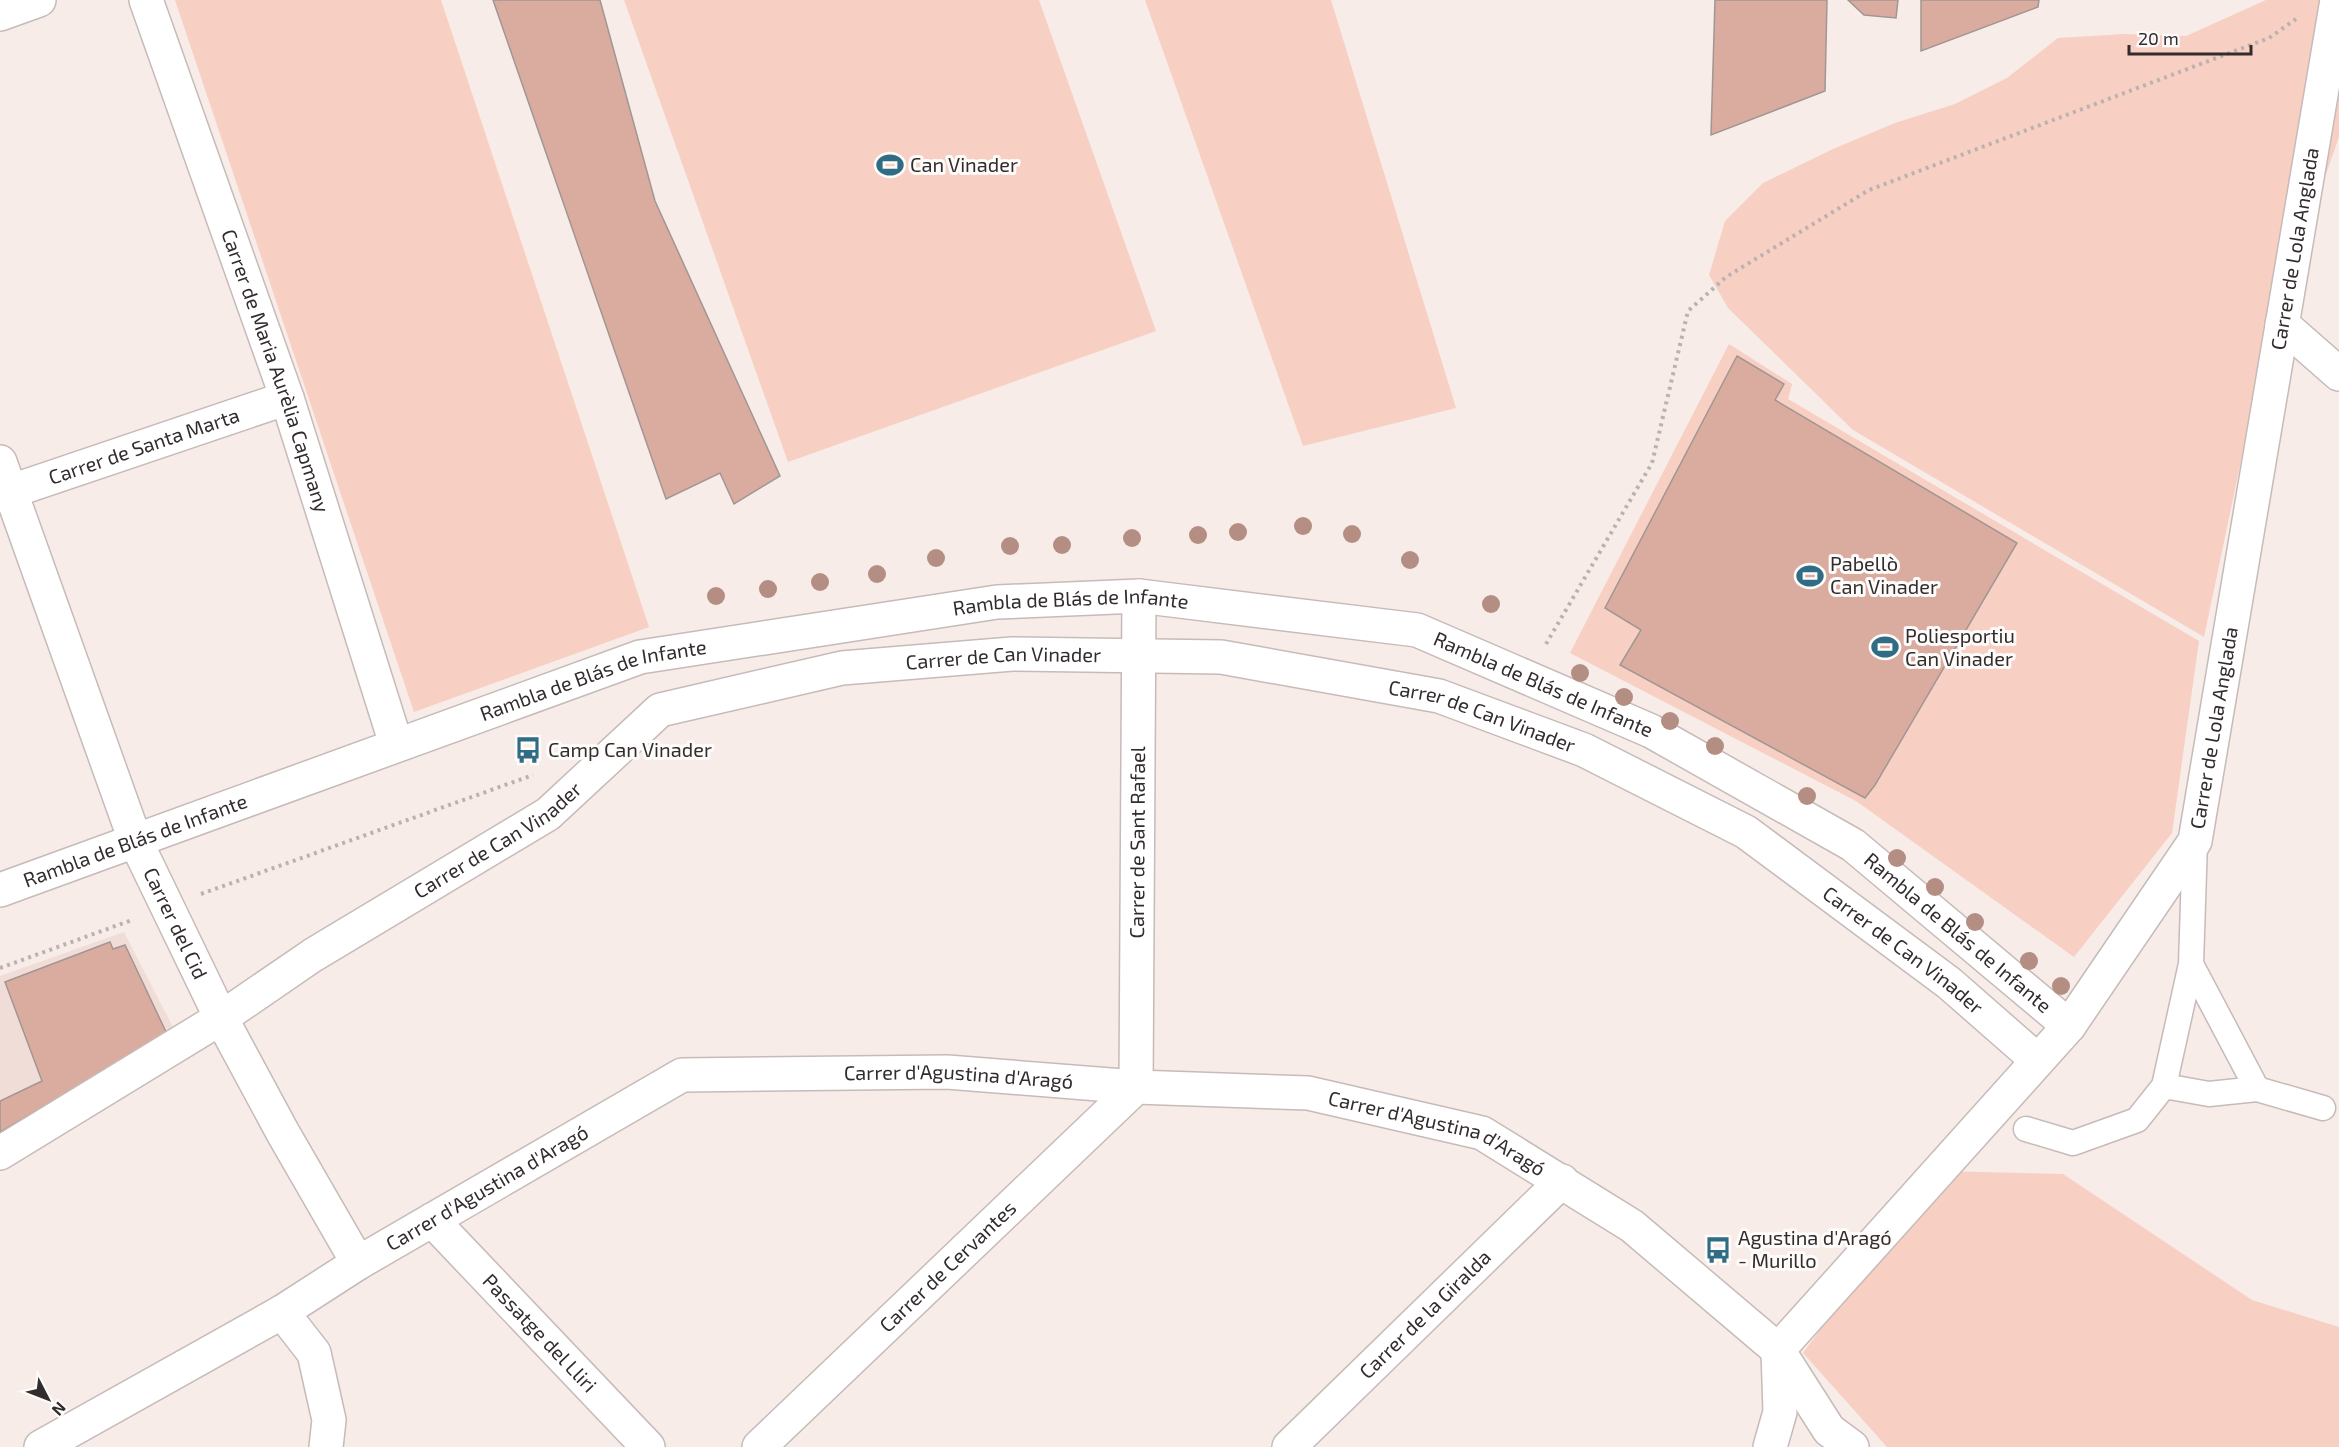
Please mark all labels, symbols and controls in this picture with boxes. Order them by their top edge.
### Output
scale bar [2129,18,2250,56]
text: 20 m [2138,27,2179,49]
street label: Carrer de Lola Anglada [2265,146,2323,352]
sports icon: Can Vinader [875,150,905,180]
place label: Can Vinader [910,152,1018,176]
street label: Carrer de Maria Aurèlia Capmany [217,226,335,516]
street label: Carrer de Santa Marta [45,402,242,489]
place label: Pabellò Can Vinader [1830,551,1938,598]
sports icon: Pabellò Can Vinader [1795,561,1825,591]
street label: Rambla de Blás de Infante [951,583,1190,620]
place label: Poliesportiu Can Vinader [1905,623,2015,670]
street label: Carrer de Lola Anglada [2184,625,2242,831]
street label: Rambla de Blás de Infante [1430,626,1657,741]
sports icon: Poliesportiu Can Vinader [1870,632,1900,662]
street label: Rambla de Blás de Infante [476,634,708,725]
street label: Carrer de Can Vinader [905,641,1101,674]
street label: Carrer de Can Vinader [1387,674,1579,757]
bus stop icon: Camp Can Vinader [513,735,543,765]
place label: Camp Can Vinader [548,737,712,761]
street label: Carrer de Sant Rafael [1124,746,1149,938]
street label: Carrer de Can Vinader [409,776,586,903]
street label: Rambla de Blás de Infante [20,788,250,892]
street label: Rambla de Blás de Infante [1860,847,2057,1017]
street label: Carrer del Cid [139,863,213,983]
street label: Carrer de Can Vinader [1819,880,1989,1019]
street label: Carrer d'Agustina d'Aragó [844,1059,1074,1093]
street label: Carrer d'Agustina d'Aragó [1326,1085,1550,1180]
street label: Carrer d'Agustina d'Aragó [381,1119,592,1255]
street label: Carrer de Cervantes [874,1195,1020,1337]
place label: Agustina d'Aragó - Murillo [1738,1225,1892,1272]
bus stop icon: Agustina d'Aragó - Murillo [1703,1235,1733,1265]
street label: Carrer de la Giralda [1354,1244,1495,1383]
street label: Passatge del Lliri [478,1268,602,1396]
north arrow [18,1369,78,1429]
text: N [49,1399,70,1420]

